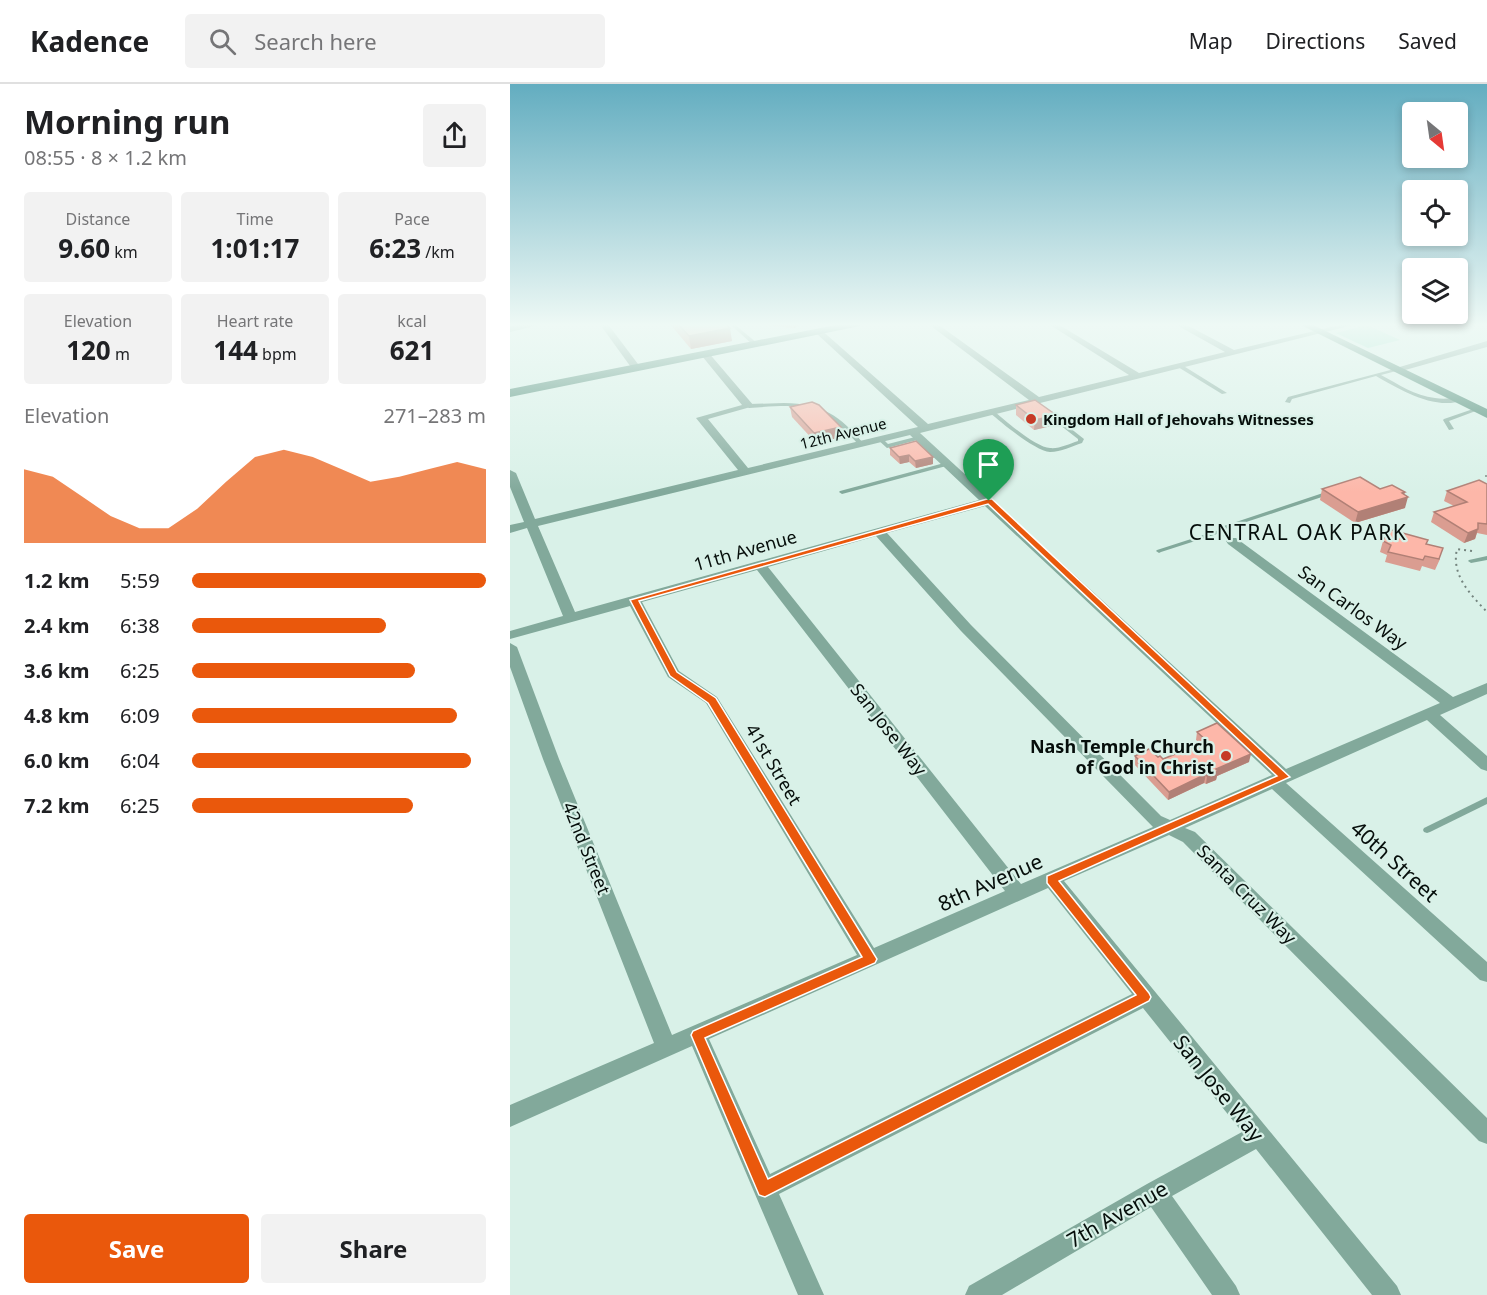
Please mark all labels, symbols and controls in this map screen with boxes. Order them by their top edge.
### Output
search box [185,14,605,68]
text: Kadence [30,22,149,60]
icon: search [206,25,239,58]
text: Search here [254,26,377,56]
text: Map [1189,27,1233,55]
text: Directions [1266,27,1365,55]
text: Saved [1398,27,1457,55]
text: Morning run [24,99,230,144]
north arrow [1402,102,1468,168]
map controls [1402,102,1468,324]
button: share [423,104,486,167]
text: 08:55 · 8 × 1.2 km [24,144,187,171]
button: locate [1402,180,1468,246]
text: Distance [66,208,130,230]
text: Time [236,208,274,230]
text: Pace [394,208,430,230]
text: 9.60 [58,230,110,266]
text: 1:01:17 [211,230,299,266]
text: 6:23 [369,230,421,266]
text: km [110,241,138,263]
text: /km [421,241,455,263]
button: layers [1402,258,1468,324]
text: Elevation [64,310,132,332]
text: Heart rate [217,310,293,332]
text: kcal [397,310,427,332]
text: 120 [66,332,111,368]
text: 144 [213,332,258,368]
text: 621 [390,332,434,368]
text: m [111,343,130,365]
text: bpm [258,343,297,365]
text: Elevation [24,402,109,429]
text: 271–283 m [383,402,486,429]
place label: Kingdom Hall of Jehovahs Witnesses [1043,409,1314,429]
marker: Kingdom Hall of Jehovahs Witnesses [1024,412,1038,426]
street label: 12th Avenue [798,413,888,453]
pin [963,439,1014,501]
icon: arrive [972,448,1005,481]
district label: CENTRAL OAK PARK [1189,518,1407,546]
street label: 11th Avenue [691,524,799,576]
street label: San Carlos Way [1294,559,1413,655]
text: 1.2 km [24,567,90,594]
text: 5:59 [120,567,160,594]
text: 2.4 km [24,612,90,639]
text: 6:38 [120,612,160,639]
text: 3.6 km [24,657,90,684]
text: 6:25 [120,657,160,684]
street label: San Jose Way [845,678,933,781]
text: 4.8 km [24,702,90,729]
text: 6:09 [120,702,160,729]
street label: 41st Street [740,719,808,809]
place label: Nash Temple Church of God in Christ [1030,734,1214,779]
text: 6.0 km [24,747,90,774]
text: 6:04 [120,747,160,774]
marker: Nash Temple Church of God in Christ [1219,749,1233,763]
text: 7.2 km [24,792,90,819]
text: 6:25 [120,792,160,819]
street label: 42nd Street [558,798,617,898]
street label: 40th Street [1345,814,1445,908]
street label: Santa Cruz Way [1192,839,1302,949]
street label: 8th Avenue [933,846,1047,918]
street label: San Jose Way [1167,1029,1271,1147]
street label: 7th Avenue [1062,1174,1172,1254]
button: Save [24,1214,249,1283]
button: Share [261,1214,486,1283]

